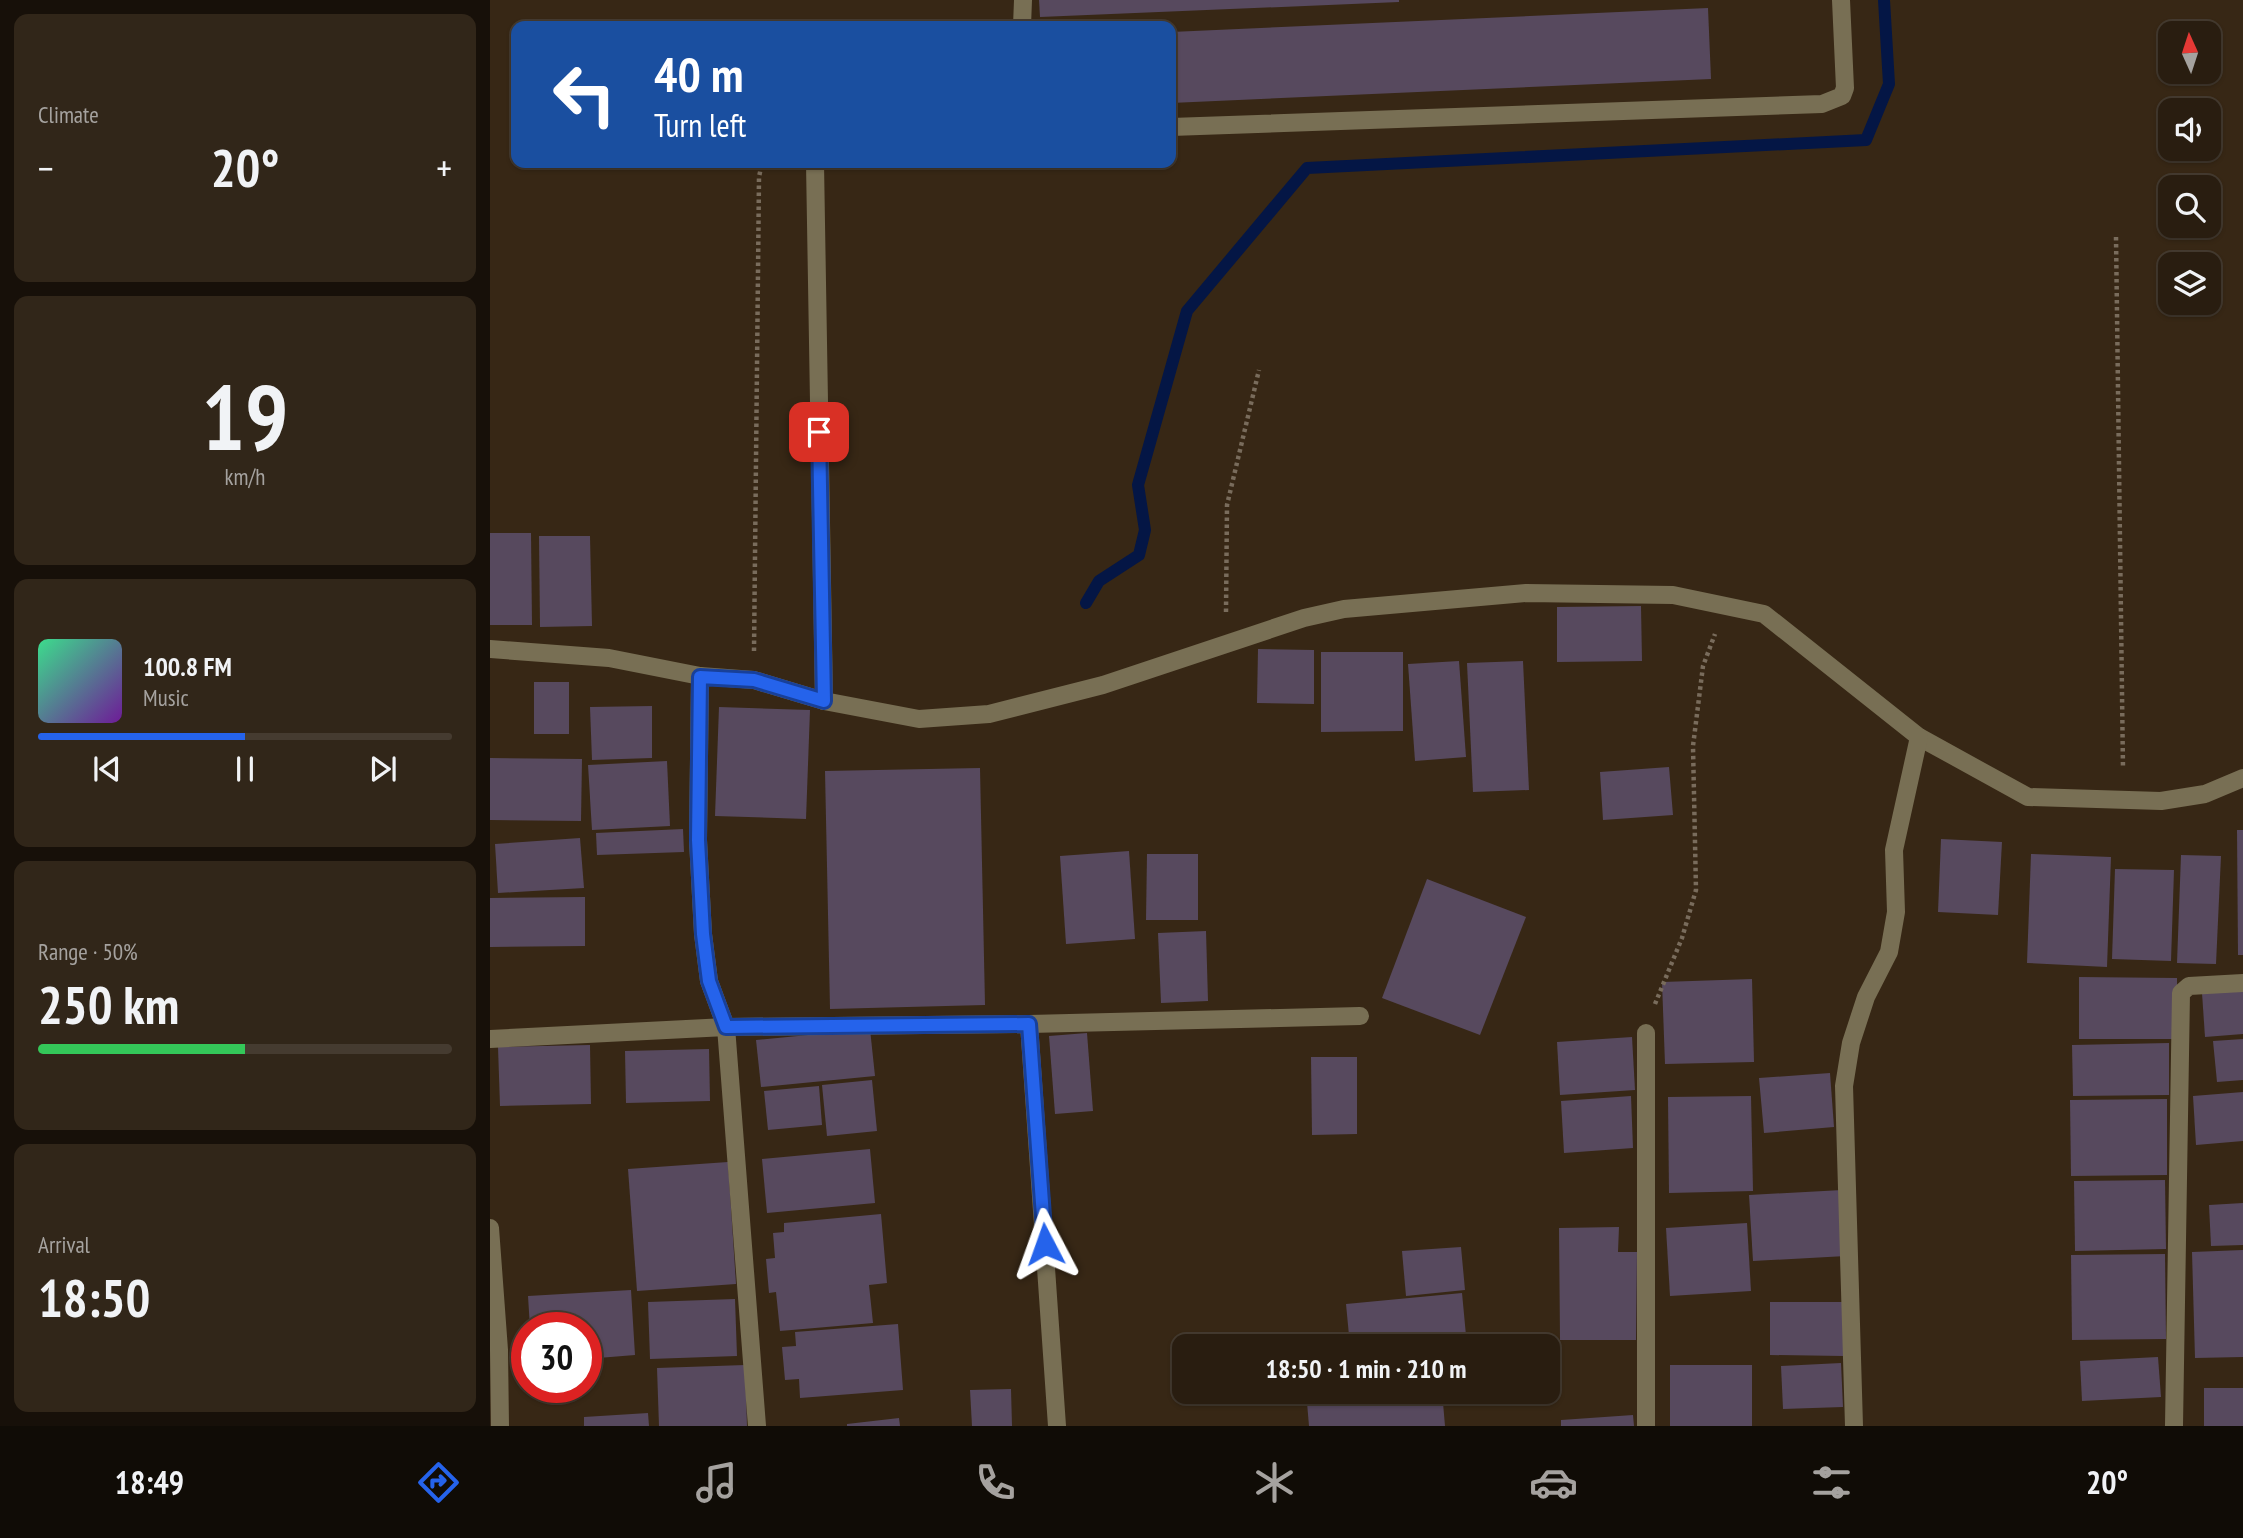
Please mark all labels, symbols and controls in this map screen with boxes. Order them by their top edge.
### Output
north arrow [2158,21,2221,84]
map controls [2158,21,2221,315]
text: 40 m [654,42,743,106]
icon: left [539,49,630,140]
button: sound [2158,98,2221,161]
text: Climate [38,100,99,129]
text: Turn left [654,104,746,146]
text: 20° [211,134,279,201]
text: − [38,143,54,192]
text: + [436,143,452,192]
button: search [2158,175,2221,238]
button: layers [2158,252,2221,315]
text: 19 [202,357,289,475]
pin [789,402,849,462]
icon: arrive [800,413,838,451]
text: km/h [225,462,265,491]
text: 100.8 FM [143,650,232,683]
text: Music [143,683,189,712]
icon: previous [88,750,126,788]
icon: pause [226,750,264,788]
icon: next [364,750,402,788]
text: Range · 50% [38,937,138,966]
text: 250 km [38,971,179,1038]
position arrow [1008,1207,1082,1281]
text: Arrival [38,1230,90,1259]
text: 18:50 [38,1264,150,1331]
speed limit sign: 30 [511,1312,602,1403]
text: 18:50 · 1 min · 210 m [1266,1352,1466,1385]
icon: directions [414,1458,463,1507]
icon: music [692,1458,741,1507]
icon: phone [971,1458,1020,1507]
icon: climate [1250,1458,1299,1507]
icon: car [1529,1458,1578,1507]
icon: filters [1807,1458,1856,1507]
text: 18:49 [115,1461,184,1503]
text: 20° [2086,1461,2128,1503]

